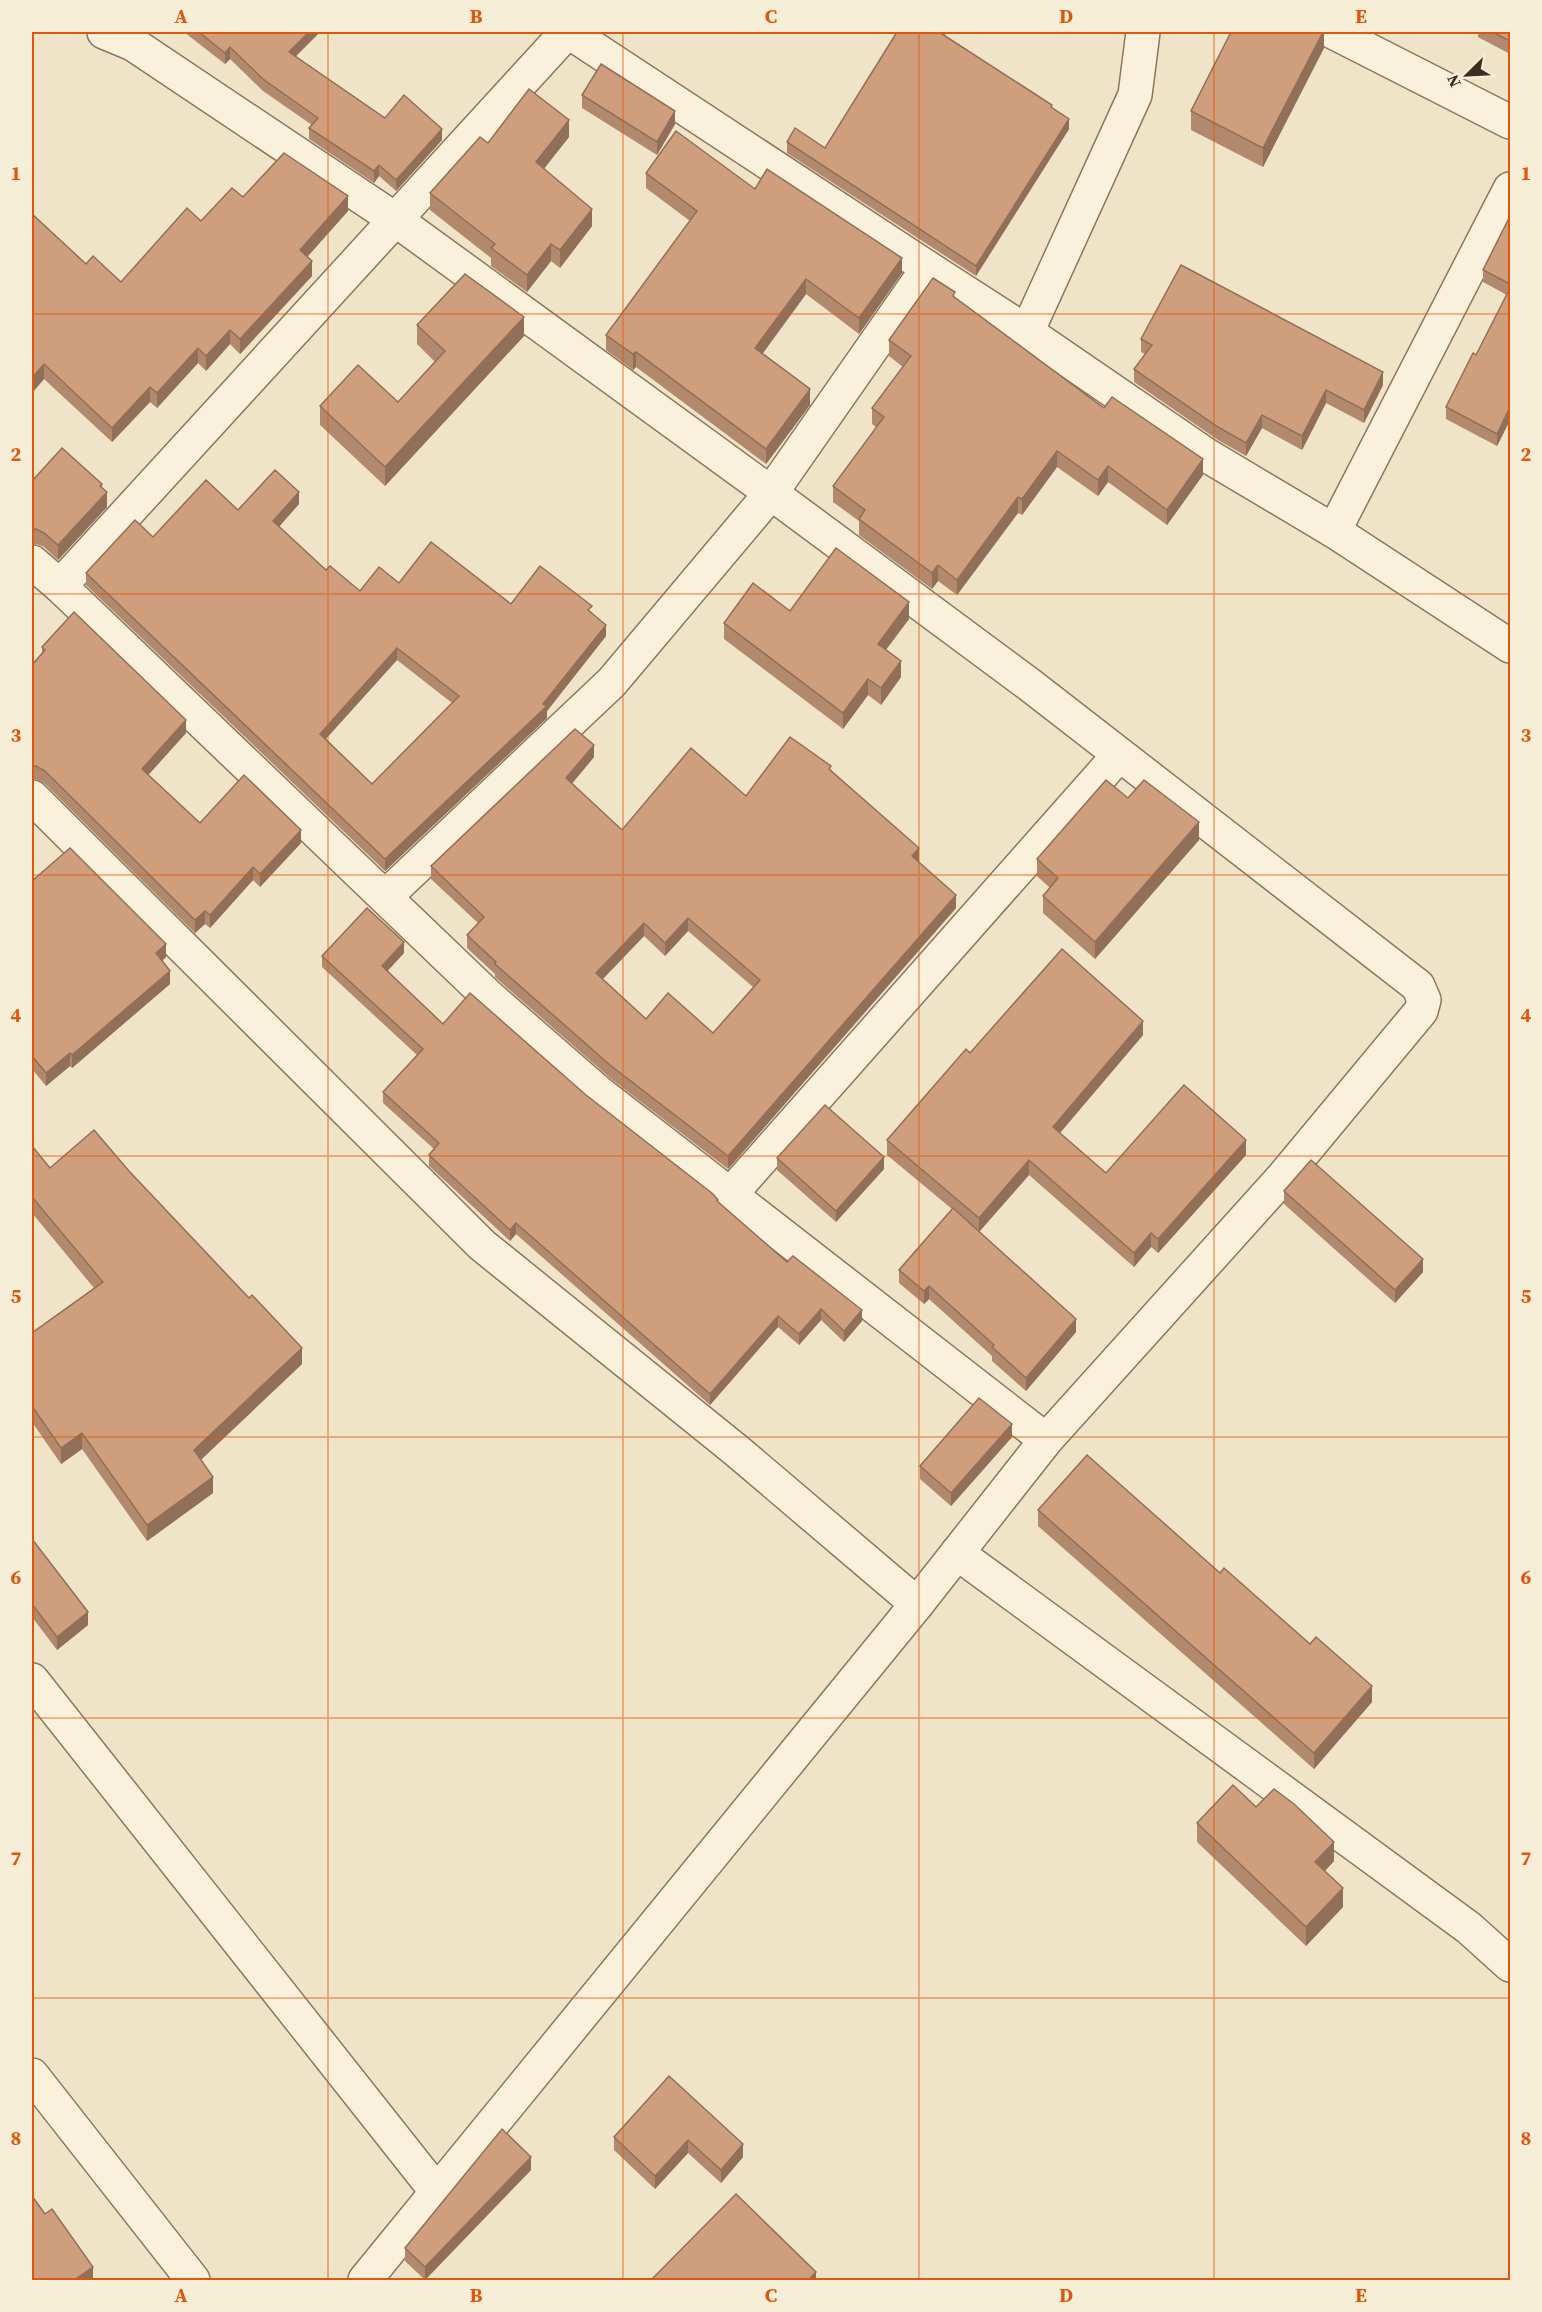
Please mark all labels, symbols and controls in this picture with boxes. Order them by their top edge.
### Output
text: A [174,2,188,30]
text: B [469,2,483,30]
text: C [765,2,777,30]
text: D [1059,2,1073,30]
text: E [1355,2,1367,30]
north arrow [1437,45,1497,105]
text: N [1441,71,1466,91]
text: 1 [11,159,21,187]
text: 1 [1521,159,1531,187]
text: 2 [11,440,22,468]
text: 2 [1521,440,1532,468]
text: 3 [11,721,22,749]
text: 3 [1521,721,1532,749]
text: 4 [11,1001,22,1029]
text: 4 [1521,1001,1532,1029]
text: 5 [11,1282,22,1310]
text: 5 [1521,1282,1532,1310]
text: 6 [11,1563,22,1591]
text: 6 [1521,1563,1532,1591]
text: 7 [11,1844,22,1872]
text: 7 [1521,1844,1532,1872]
text: 8 [11,2124,21,2152]
text: 8 [1521,2124,1531,2152]
text: A [174,2281,188,2309]
text: B [469,2281,483,2309]
text: C [765,2281,777,2309]
text: D [1059,2281,1073,2309]
text: E [1355,2281,1367,2309]

